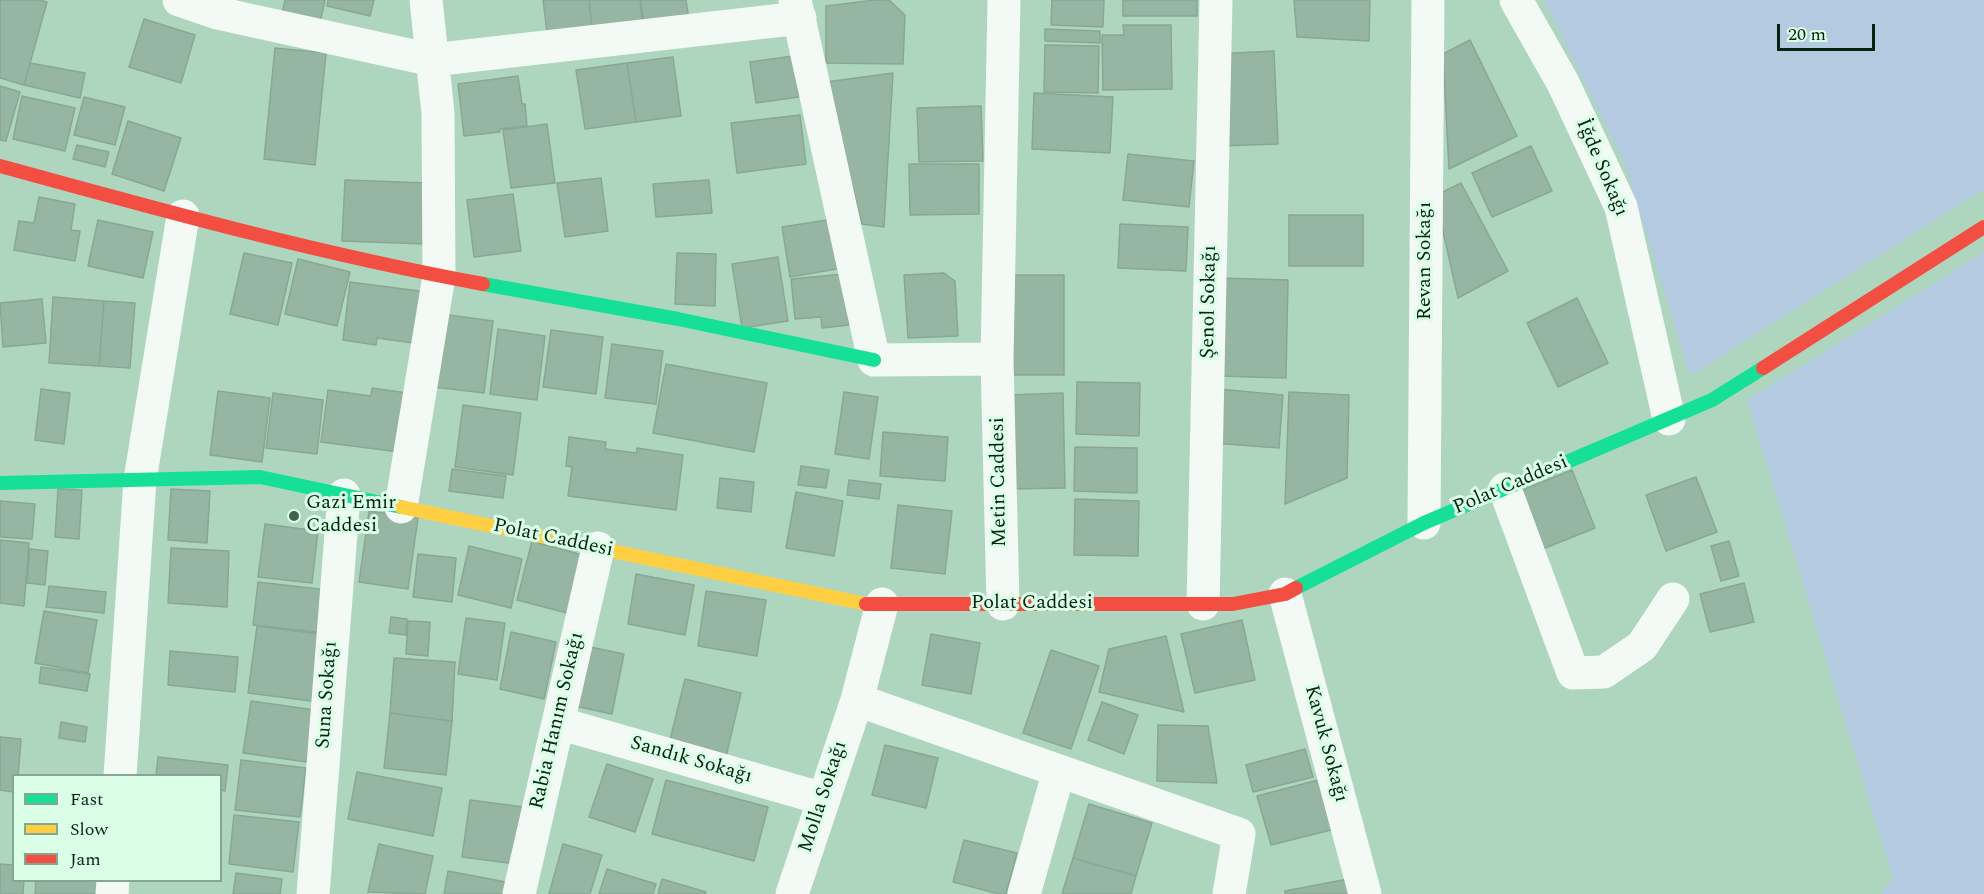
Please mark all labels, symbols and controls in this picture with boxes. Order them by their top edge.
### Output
scale bar [1780,12,1878,50]
text: 20 m [1788,21,1826,48]
street label: İğde Sokağı [1570,115,1632,221]
street label: Revan Sokağı [1414,202,1438,320]
street label: Şenol Sokağı [1197,245,1223,359]
street label: Metin Caddesi [987,417,1013,547]
street label: Polat Caddesi [1450,451,1572,521]
place label: Gazi Emir Caddesi [306,492,396,539]
marker: Gazi Emir Caddesi [287,509,301,523]
street label: Polat Caddesi [491,515,615,563]
street label: Polat Caddesi [971,592,1093,616]
street label: Rabia Hanım Sokağı [526,630,590,812]
street label: Suna Sokağı [312,640,344,750]
street label: Kavuk Sokağı [1298,683,1352,805]
street label: Sandık Sokağı [627,732,755,790]
street label: Molla Sokağı [795,738,853,856]
legend [12,774,222,882]
text: Fast [70,786,103,813]
text: Slow [70,816,108,843]
text: Jam [70,846,101,873]

